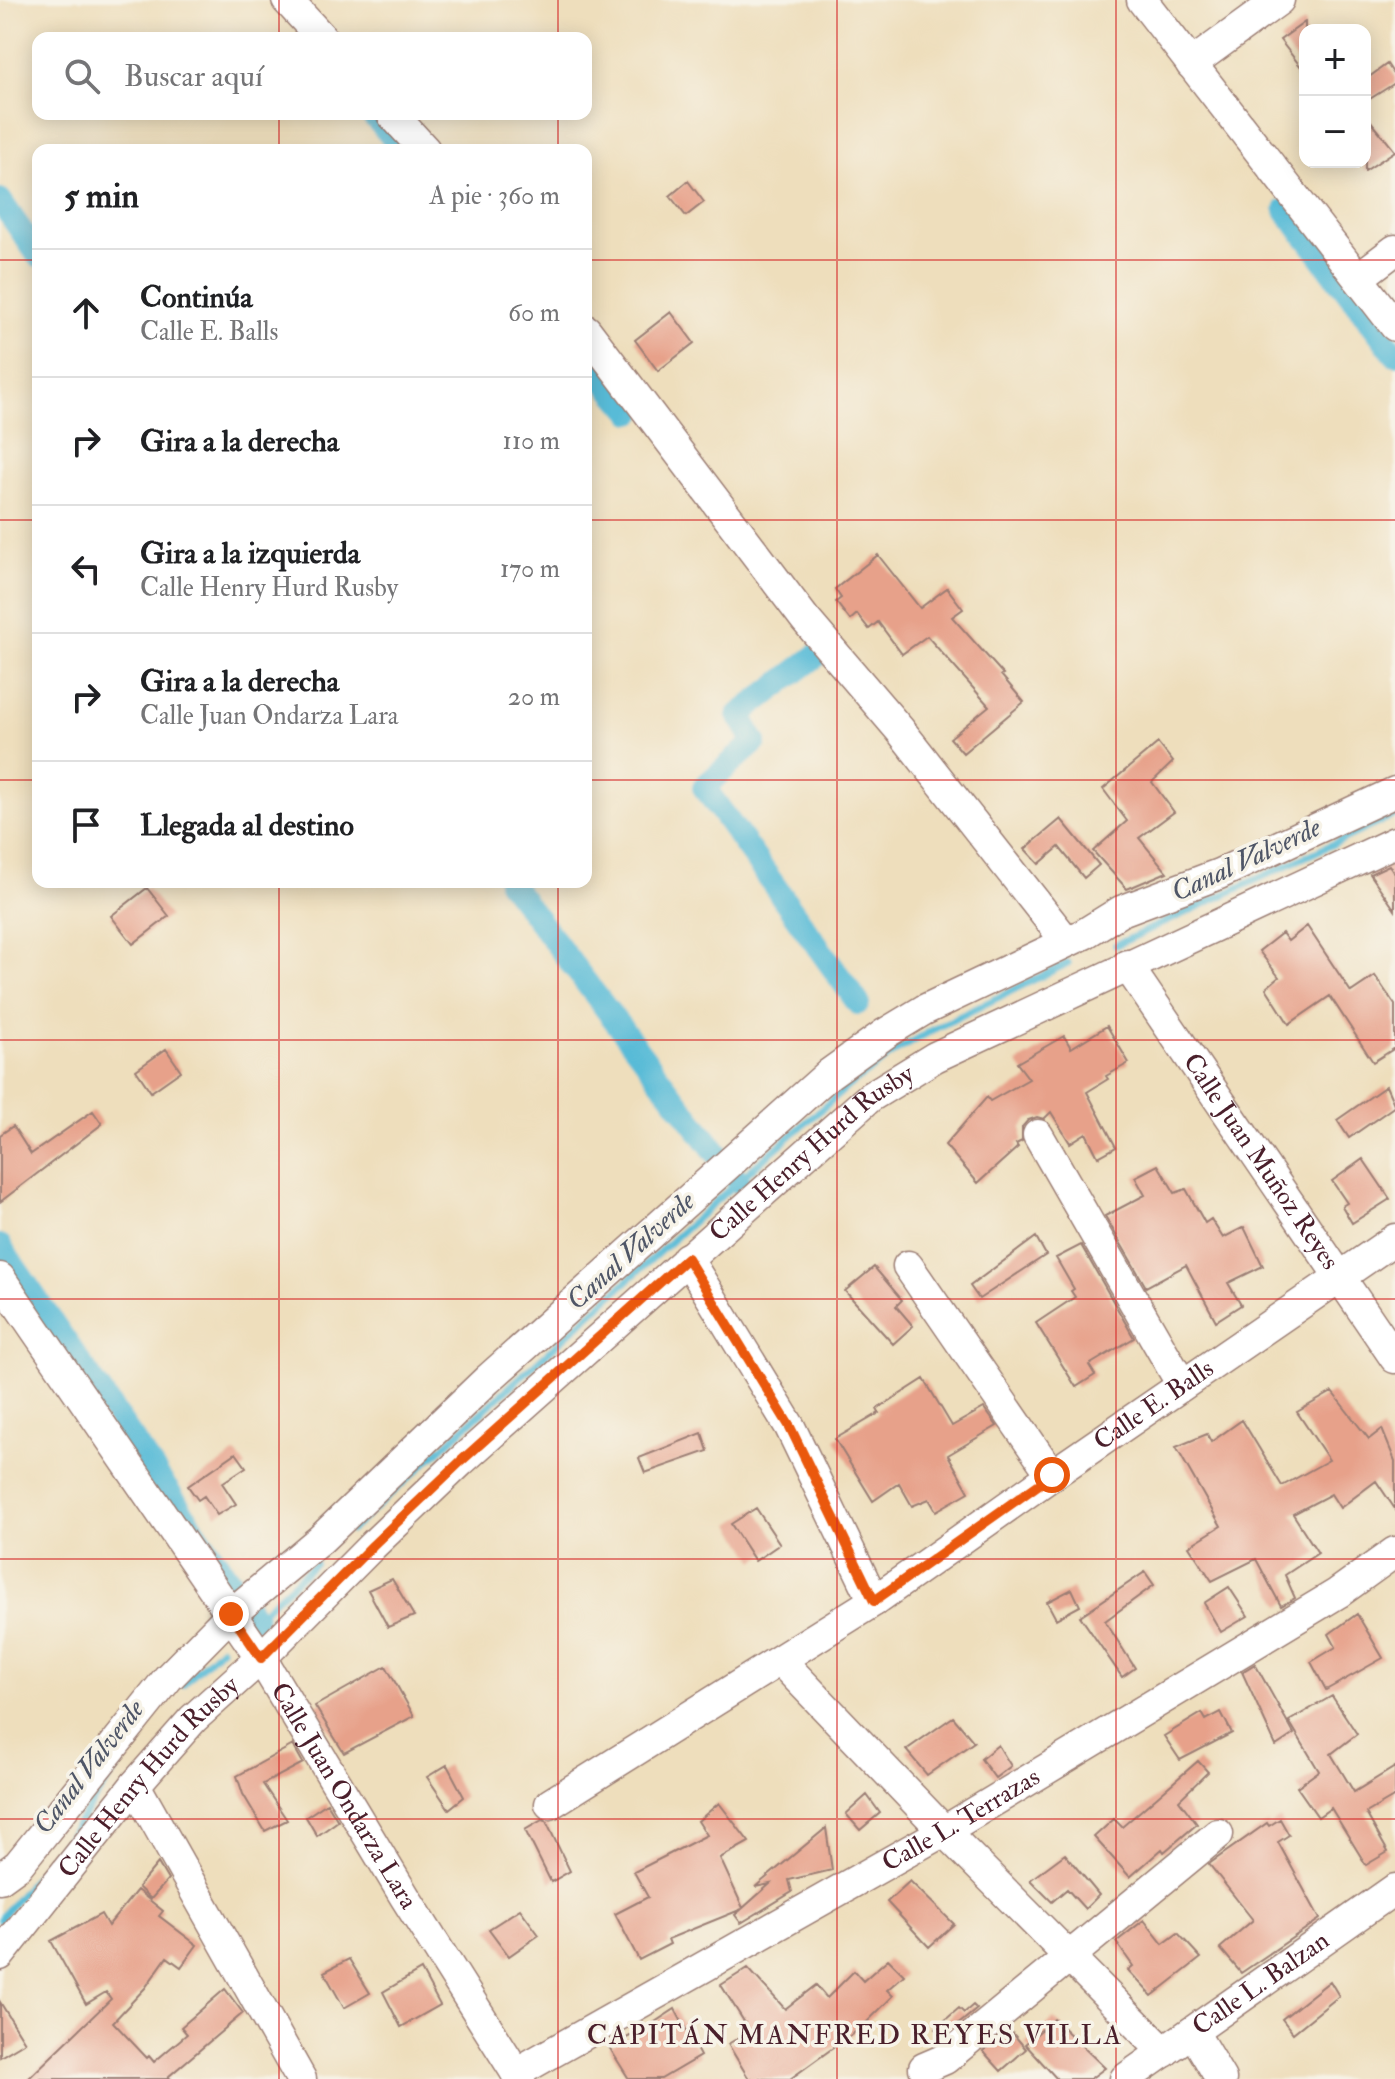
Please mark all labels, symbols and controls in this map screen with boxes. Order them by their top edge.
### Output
map controls [1299,24,1371,168]
button: + [1299,24,1371,96]
search box [32,32,592,120]
icon: search [60,54,104,98]
text: Buscar aquí [124,58,263,95]
button: − [1299,96,1371,168]
text: 5 min [64,175,139,218]
text: A pie · 360 m [429,180,560,212]
text: Continúa [140,279,253,316]
icon: ahead [64,291,108,335]
text: 60 m [508,297,560,329]
text: Calle E. Balls [140,316,278,348]
icon: right [64,419,108,463]
text: Gira a la derecha [140,423,339,460]
text: 110 m [503,425,560,457]
text: Gira a la izquierda [140,535,360,572]
icon: left [64,547,108,591]
text: 170 m [500,553,560,585]
text: Calle Henry Hurd Rusby [140,572,398,604]
text: Gira a la derecha [140,663,339,700]
icon: right [64,675,108,719]
text: 20 m [508,681,560,713]
text: Calle Juan Ondarza Lara [140,700,399,732]
icon: arrive [64,803,108,847]
text: Llegada al destino [140,807,354,844]
water label: Canal Valverde [1166,810,1327,910]
street label: Calle Juan Muñoz Reyes [1176,1047,1346,1276]
street label: Calle Henry Hurd Rusby [703,1058,920,1248]
water label: Canal Valverde [559,1184,703,1318]
street label: Calle E. Balls [1088,1352,1220,1457]
route start [1034,1457,1070,1493]
route end [213,1596,249,1632]
street label: Calle Henry Hurd Rusby [51,1669,246,1884]
street label: Calle Juan Ondarza Lara [264,1677,425,1915]
water label: Canal Valverde [26,1692,153,1841]
street label: Calle L. Terrazas [876,1761,1046,1879]
street label: Calle L. Balzan [1186,1924,1335,2043]
district label: CAPITÁN MANFRED REYES VILLA [587,2018,1123,2053]

